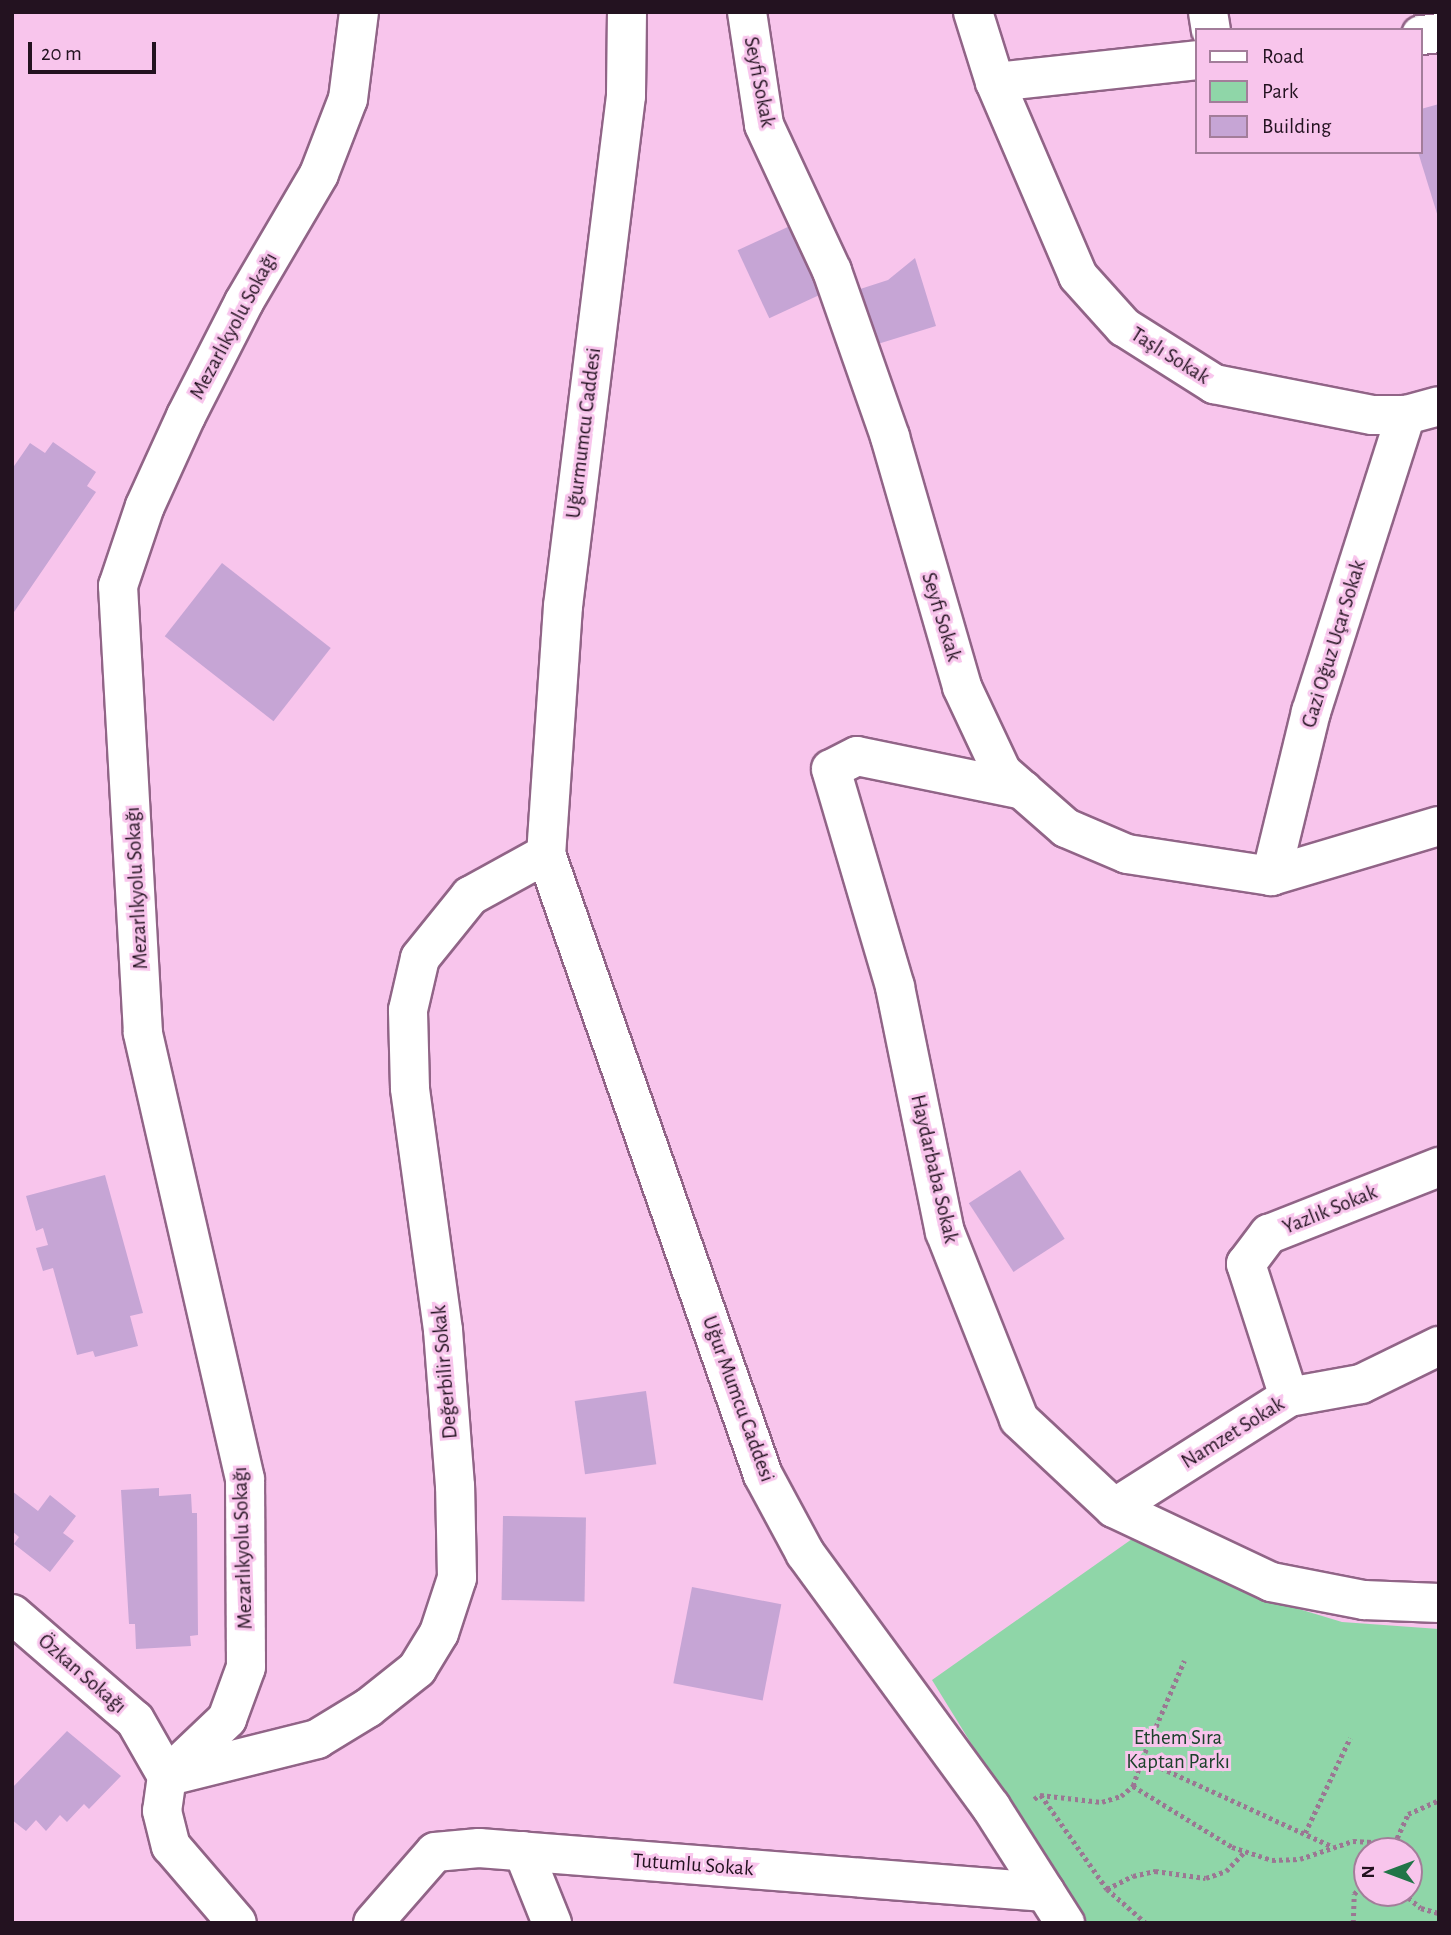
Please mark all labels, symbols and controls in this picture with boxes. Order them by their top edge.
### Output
scale bar [32,28,159,72]
legend [1196,28,1423,154]
street label: Seyfi Sokak [738,35,780,129]
text: 20 m [41,43,82,64]
text: Road [1262,46,1304,67]
text: Park [1262,81,1298,102]
text: Building [1262,116,1331,137]
street label: Mezarlıkyolu Sokağı [185,248,283,404]
street label: Taşlı Sokak [1126,322,1214,390]
street label: Uğurmumcu Caddesi [561,346,607,520]
street label: Gazi Oğuz Uçar Sokak [1297,557,1371,731]
street label: Seyfi Sokak [916,570,966,664]
street label: Mezarlıkyolu Sokağı [120,806,154,970]
street label: Haydarbaba Sokak [905,1092,963,1246]
street label: Yazlık Sokak [1279,1180,1381,1240]
street label: Değerbilir Sokak [427,1304,463,1440]
street label: Uğur Mumcu Caddesi [696,1313,780,1485]
street label: Namzet Sokak [1177,1391,1289,1475]
street label: Mezarlıkyolu Sokağı [228,1466,258,1630]
street label: Özkan Sokağı [33,1629,131,1719]
park label: Ethem Sıra Kaptan Parkı [1126,1725,1230,1775]
north arrow [1353,1837,1423,1907]
street label: Tutumlu Sokak [632,1848,754,1882]
text: N [1359,1865,1378,1879]

